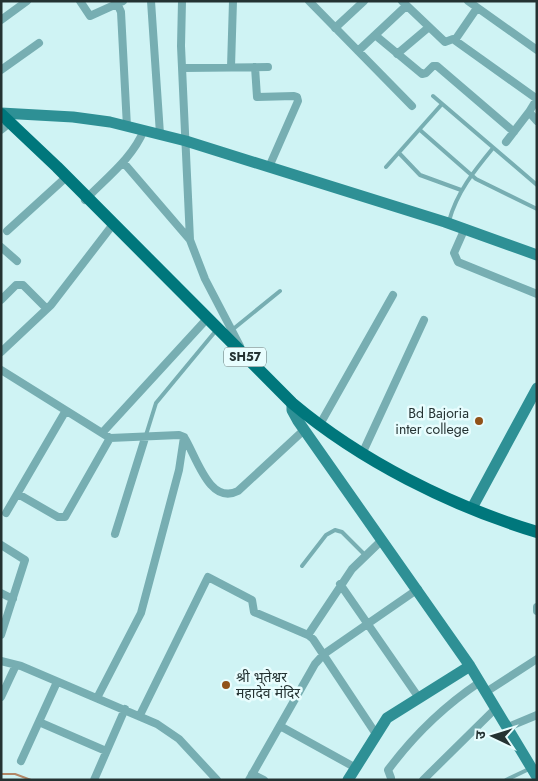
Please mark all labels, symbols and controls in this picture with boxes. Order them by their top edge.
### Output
road number: SH57 [224,348,266,367]
place label: Bd Bajoria inter college [395,403,469,439]
marker: Bd Bajoria inter college [473,415,485,427]
place label: श्री भूतेश्वर महादेव मंदिर [236,667,300,703]
marker: श्री भूतेश्वर महादेव मंदिर [220,679,232,691]
north arrow [468,711,518,761]
text: उ [470,730,490,740]

